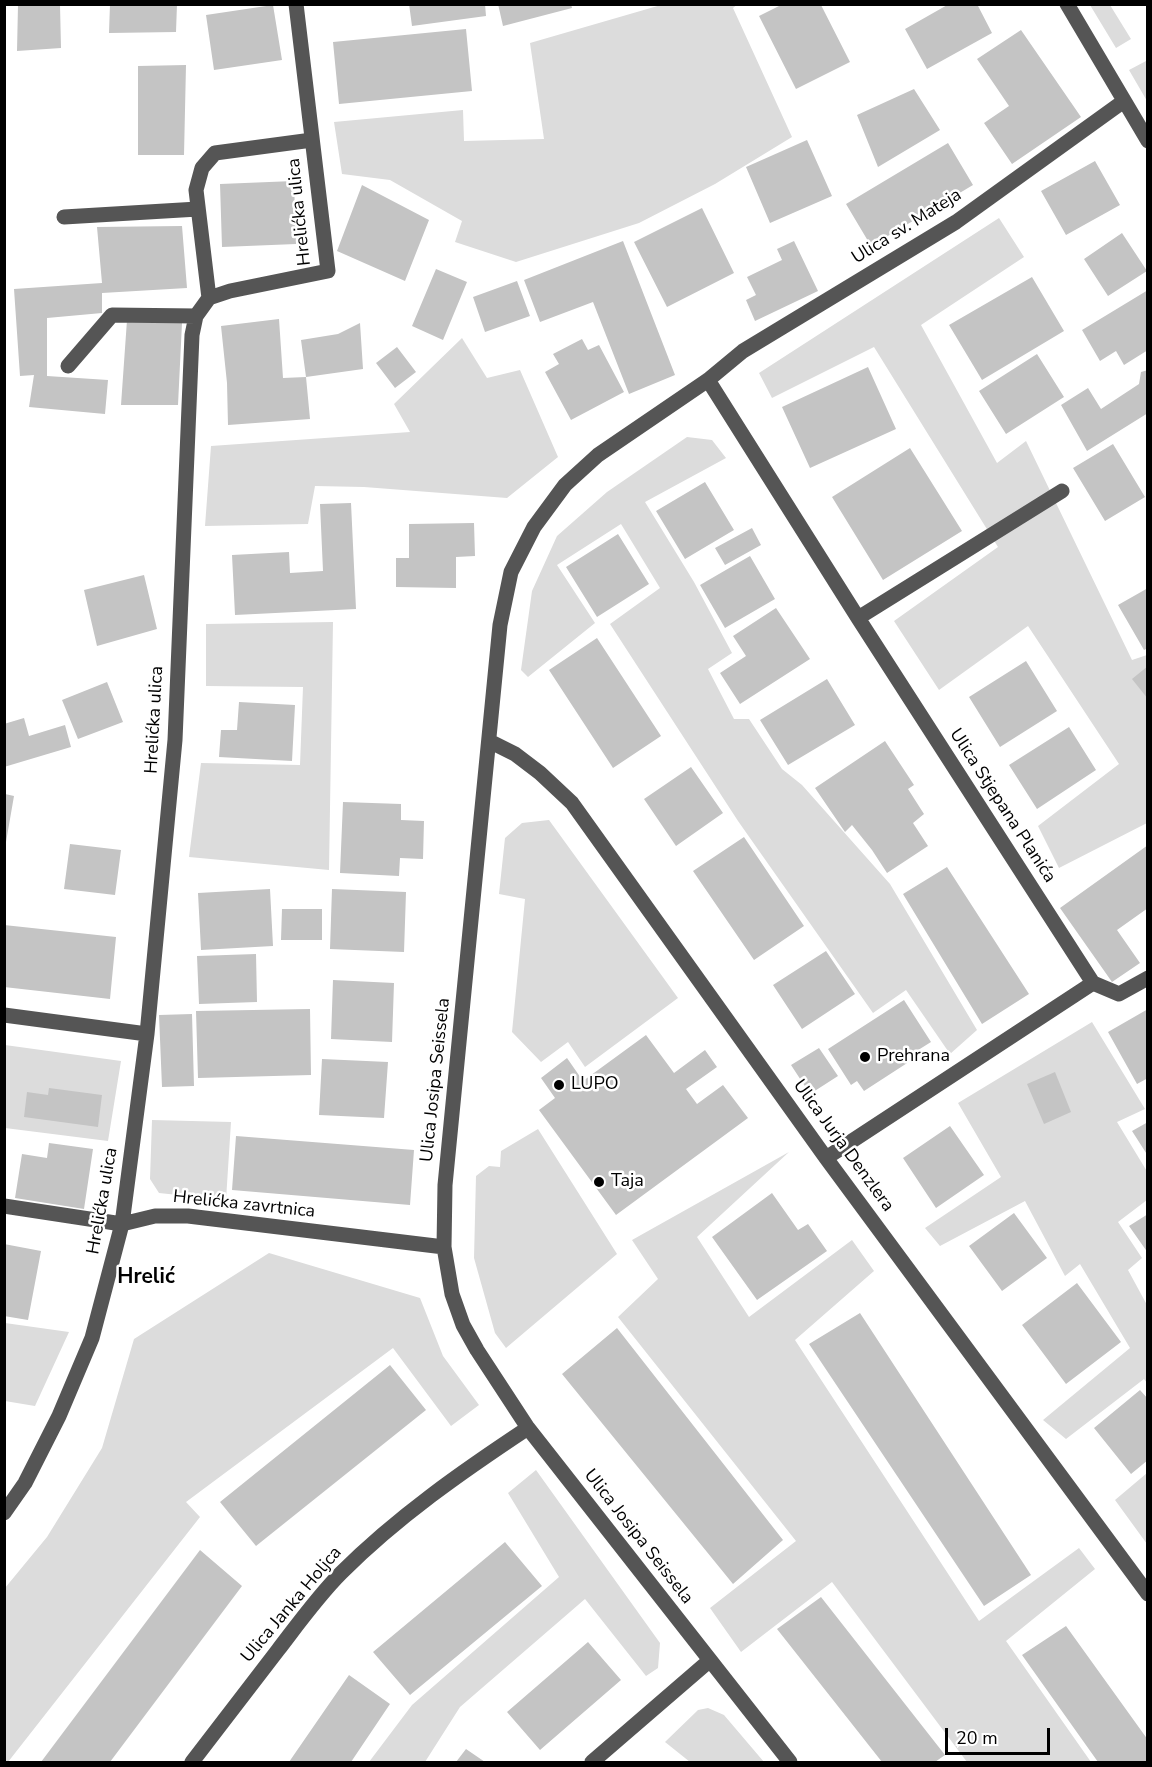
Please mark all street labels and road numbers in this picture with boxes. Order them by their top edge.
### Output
street label: Hrelićka ulica [284,157,316,267]
street label: Ulica sv. Mateja [848,185,966,269]
street label: Hrelićka ulica [141,666,169,774]
street label: Ulica Stjepana Planića [944,725,1060,887]
street label: Ulica Josipa Seissela [417,997,455,1163]
street label: Ulica Jurja Denzlera [788,1076,898,1216]
street label: Hrelićka ulica [83,1146,123,1256]
street label: Hrelićka zavrtnica [172,1187,316,1223]
street label: Ulica Josipa Seissela [579,1465,697,1609]
street label: Ulica Janka Holjca [237,1543,347,1667]

